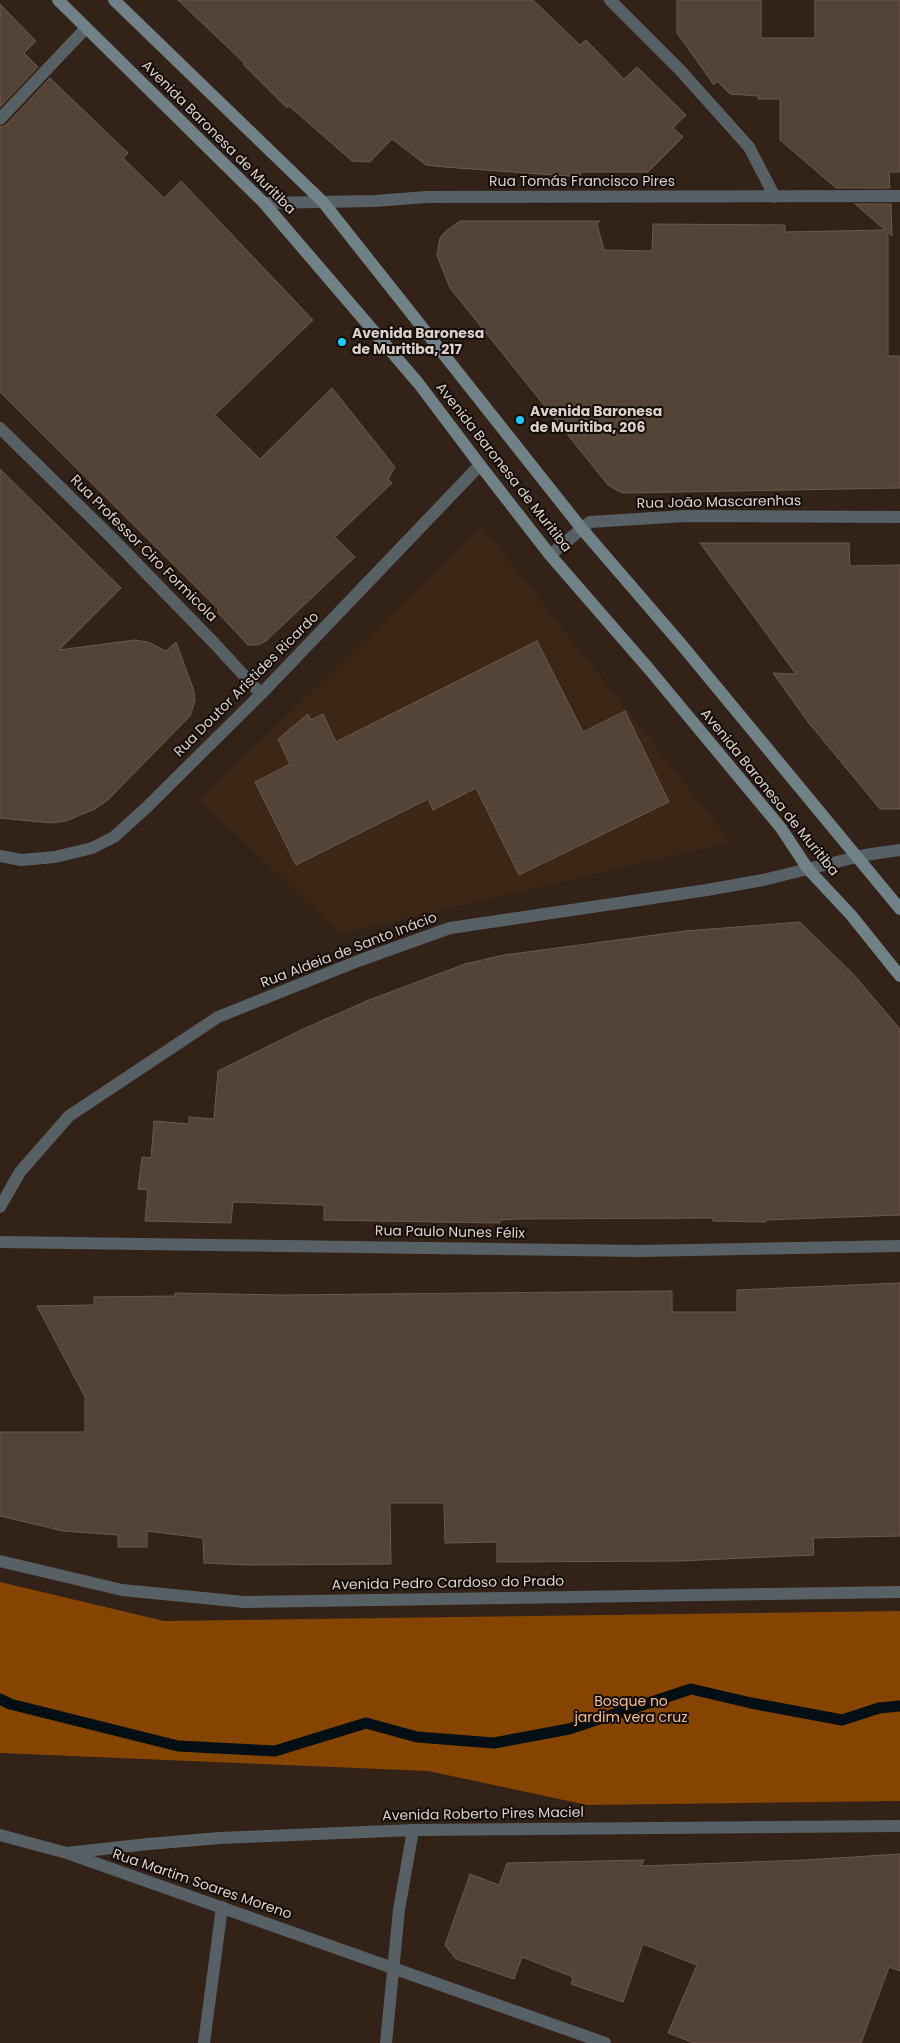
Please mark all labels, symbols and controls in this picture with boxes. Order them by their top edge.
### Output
street label: Avenida Baronesa de Muritiba [138,58,298,218]
street label: Rua Tomás Francisco Pires [489,174,675,190]
place label: Avenida Baronesa de Muritiba, 217 [352,326,484,358]
marker: Avenida Baronesa de Muritiba, 217 [336,336,348,348]
street label: Avenida Baronesa de Muritiba [432,380,574,556]
place label: Avenida Baronesa de Muritiba, 206 [530,404,662,437]
marker: Avenida Baronesa de Muritiba, 206 [514,414,526,426]
street label: Rua Professor Ciro Formicola [66,472,220,626]
street label: Rua João Mascarenhas [637,493,801,513]
street label: Rua Doutor Aristides Ricardo [171,609,323,761]
street label: Avenida Baronesa de Muritiba [696,706,842,880]
street label: Rua Aldeia de Santo Inácio [258,910,440,992]
street label: Rua Paulo Nunes Félix [375,1223,525,1243]
street label: Avenida Pedro Cardoso do Prado [332,1574,564,1594]
park label: Bosque no jardim vera cruz [574,1694,688,1726]
street label: Avenida Roberto Pires Maciel [382,1805,584,1825]
street label: Rua Martim Soares Moreno [110,1846,294,1924]

